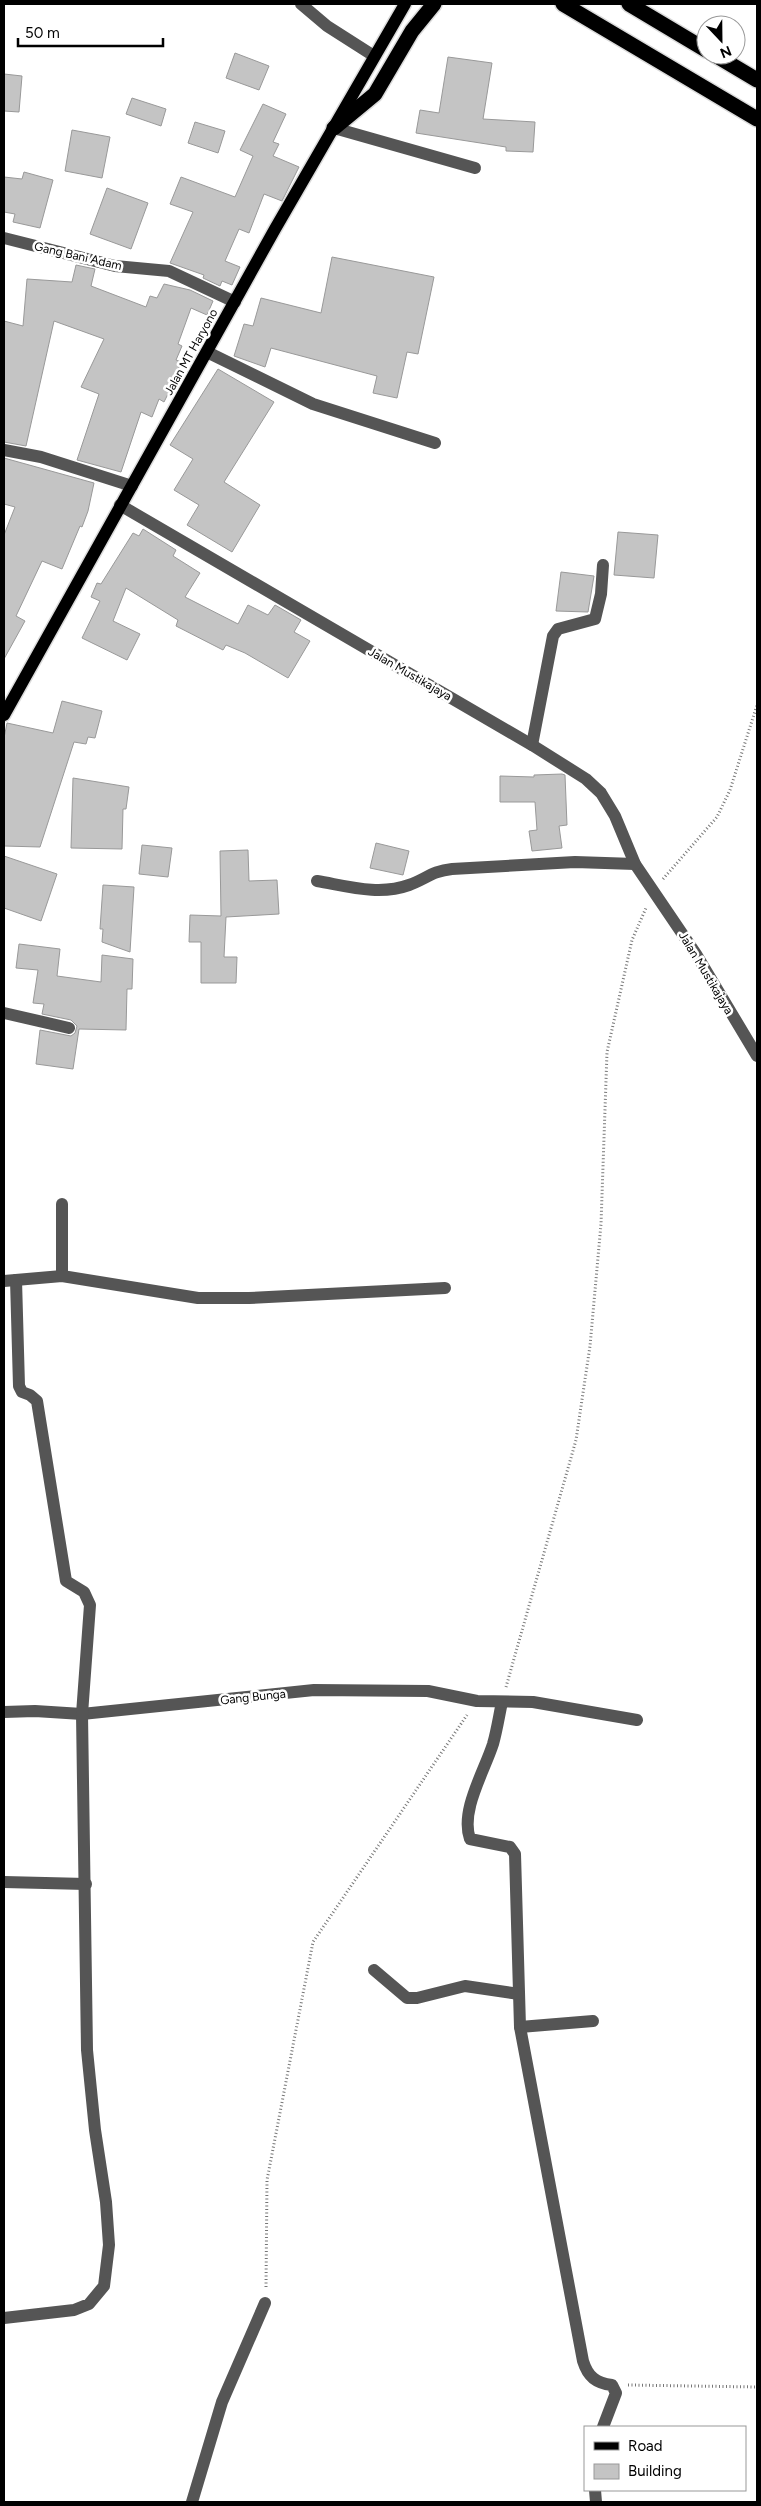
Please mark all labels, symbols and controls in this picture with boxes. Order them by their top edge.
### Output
scale bar [18,15,162,47]
north arrow [696,15,746,65]
text: 50 m [25,24,60,42]
text: N [717,42,734,61]
street label: Gang Bani Adam [33,239,123,273]
street label: Jalan MT Haryono [162,306,221,398]
street label: Jalan Mustikajaya [366,644,454,704]
street label: Jalan Mustikajaya [676,929,736,1017]
street label: Gang Bunga [220,1687,286,1707]
legend [584,2426,746,2491]
text: Road [628,2437,663,2455]
text: Building [628,2462,682,2480]

